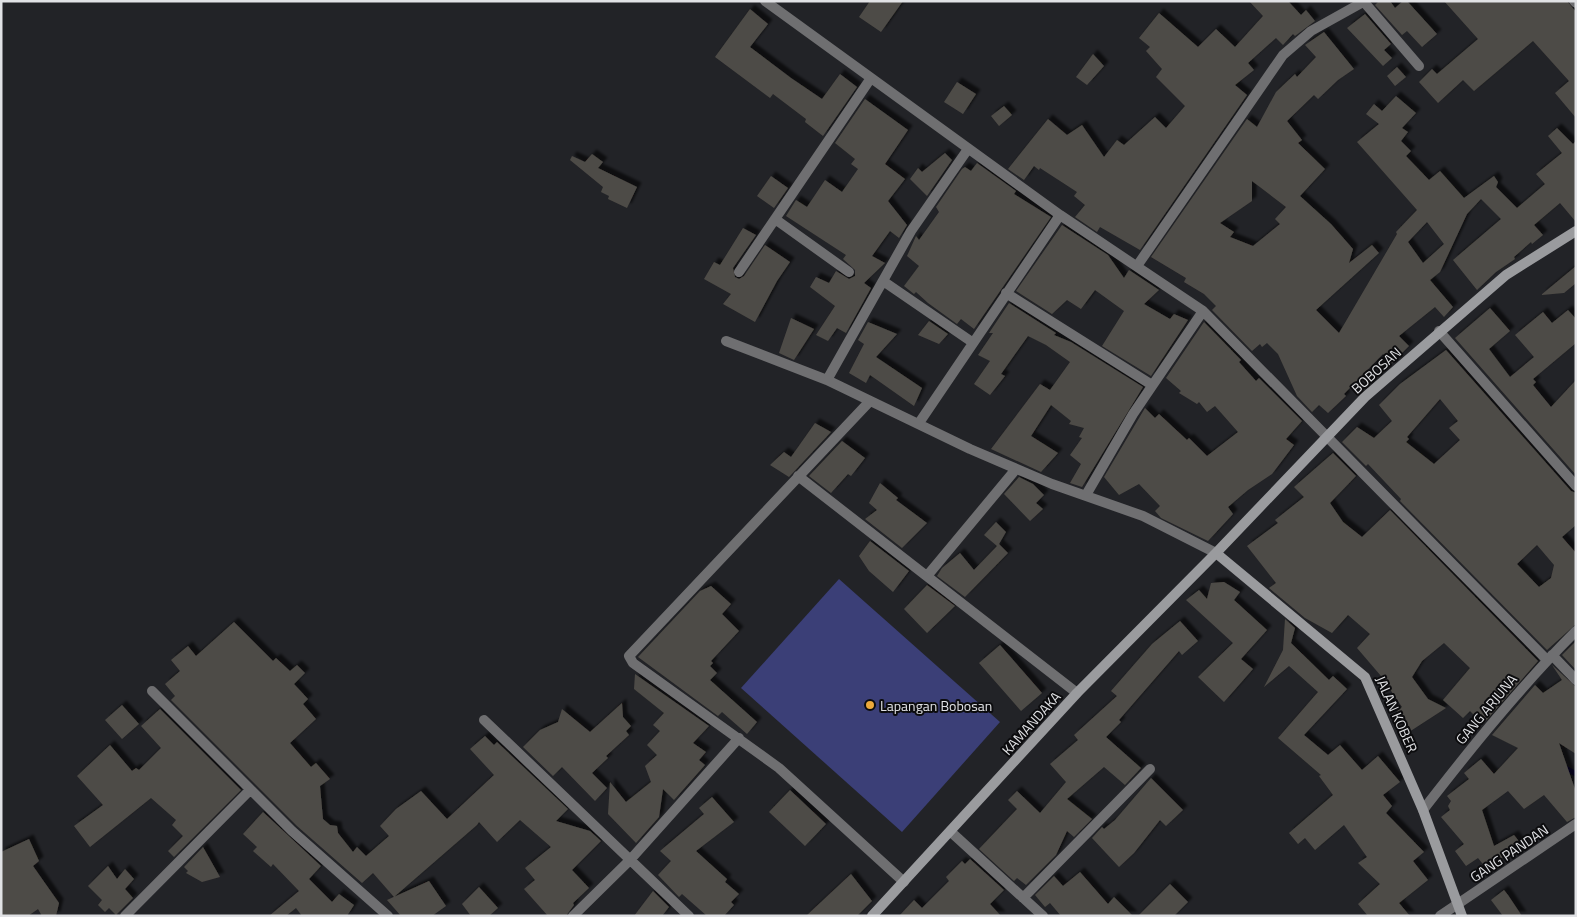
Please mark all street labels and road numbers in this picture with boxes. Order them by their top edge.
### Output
street label: BOBOSAN [1346,342,1406,398]
street label: GANG ARJUNA [1450,669,1522,749]
street label: JALAN KOBER [1371,672,1423,756]
street label: KAMANDAKA [997,686,1066,760]
street label: GANG PANDAN [1466,819,1552,887]

